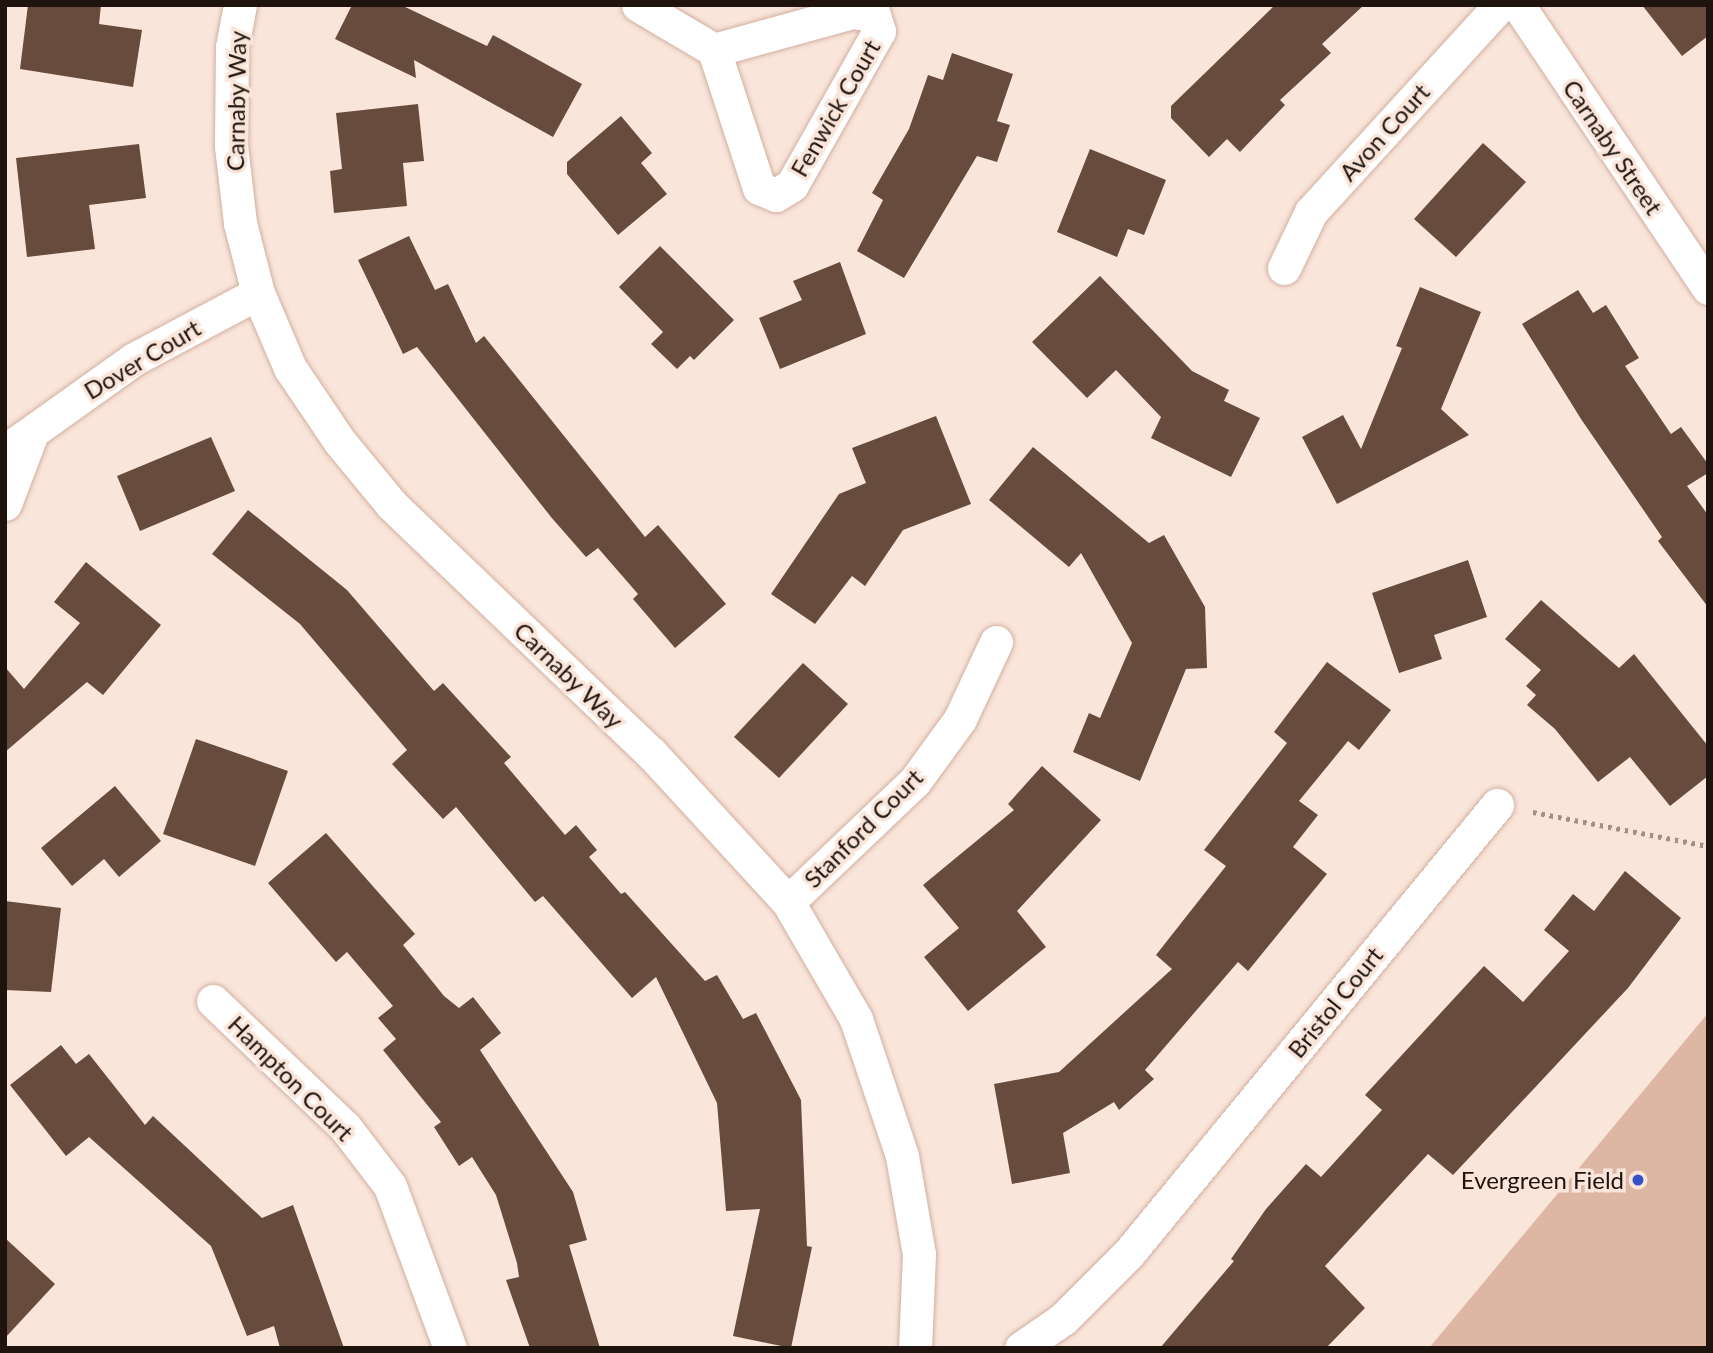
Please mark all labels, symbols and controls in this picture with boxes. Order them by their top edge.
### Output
street label: Carnaby Way [220,30,252,172]
street label: Fenwick Court [784,35,886,181]
street label: Carnaby Street [1557,74,1669,220]
street label: Avon Court [1333,78,1435,186]
street label: Dover Court [78,313,206,405]
street label: Carnaby Way [508,616,630,734]
street label: Stanford Court [798,763,928,893]
street label: Bristol Court [1282,941,1388,1063]
street label: Hampton Court [223,1010,359,1146]
place label: Evergreen Field [1461,1166,1624,1194]
marker: Evergreen Field [1630,1172,1646,1188]

